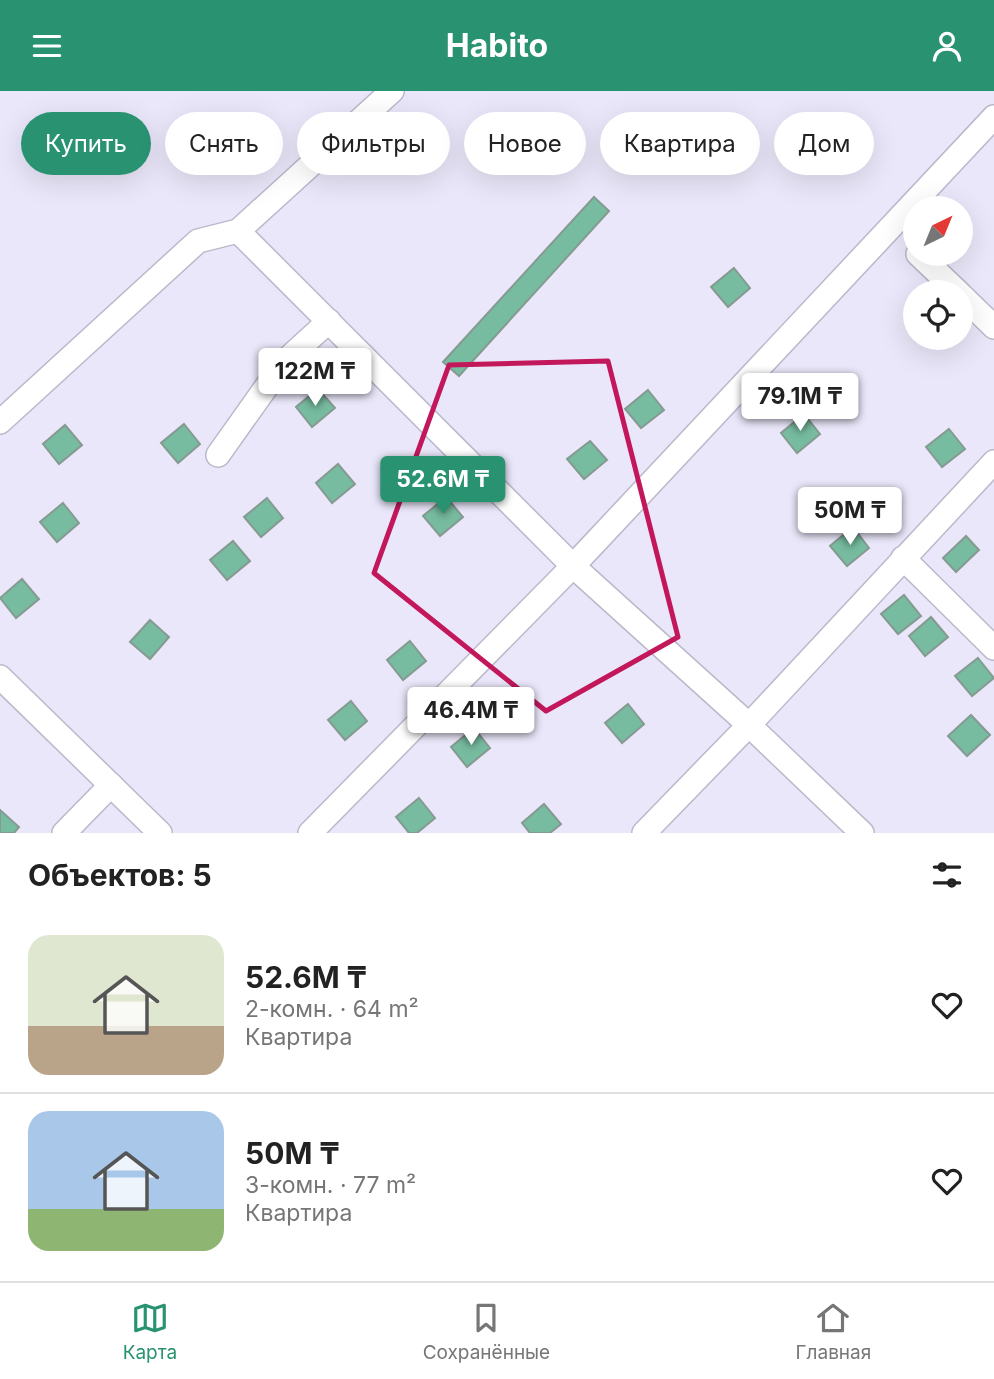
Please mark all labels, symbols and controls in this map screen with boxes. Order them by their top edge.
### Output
text: Habito [446,26,548,65]
icon: menu [28,27,66,65]
icon: person [928,27,966,65]
chip: Купить [21,112,151,175]
chip: Снять [165,112,283,175]
chip: Фильтры [297,112,450,175]
chip: Новое [464,112,586,175]
chip: Квартира [600,112,760,175]
chip: Дом [774,112,874,175]
north arrow [903,196,973,266]
map controls [903,196,973,350]
button: locate [903,280,973,350]
pin: 122M ₸ [258,349,372,408]
text: 122M ₸ [274,357,356,385]
pin: 79.1M ₸ [735,373,865,433]
text: 79.1M ₸ [757,382,843,410]
pin: 52.6M ₸ [378,457,508,516]
text: 52.6M ₸ [396,465,490,493]
pin: 50M ₸ [801,487,899,547]
text: 50M ₸ [814,496,886,524]
pin: 46.4M ₸ [406,687,536,747]
text: 46.4M ₸ [423,696,519,724]
icon: filters [928,856,966,894]
text: Объектов: 5 [28,857,212,893]
text: 52.6M ₸ [245,959,367,995]
icon: home [84,963,168,1047]
icon: heart [928,986,966,1024]
text: 2-комн. · 64 m² [245,995,419,1023]
text: Квартира [245,1023,352,1051]
text: 50M ₸ [245,1135,340,1171]
icon: home [84,1139,168,1223]
icon: heart [928,1162,966,1200]
text: 3-комн. · 77 m² [245,1171,416,1199]
text: Квартира [245,1199,352,1227]
tab: Карта [123,1299,177,1364]
tab: Сохранённые [423,1299,550,1364]
tab: Главная [796,1299,871,1364]

